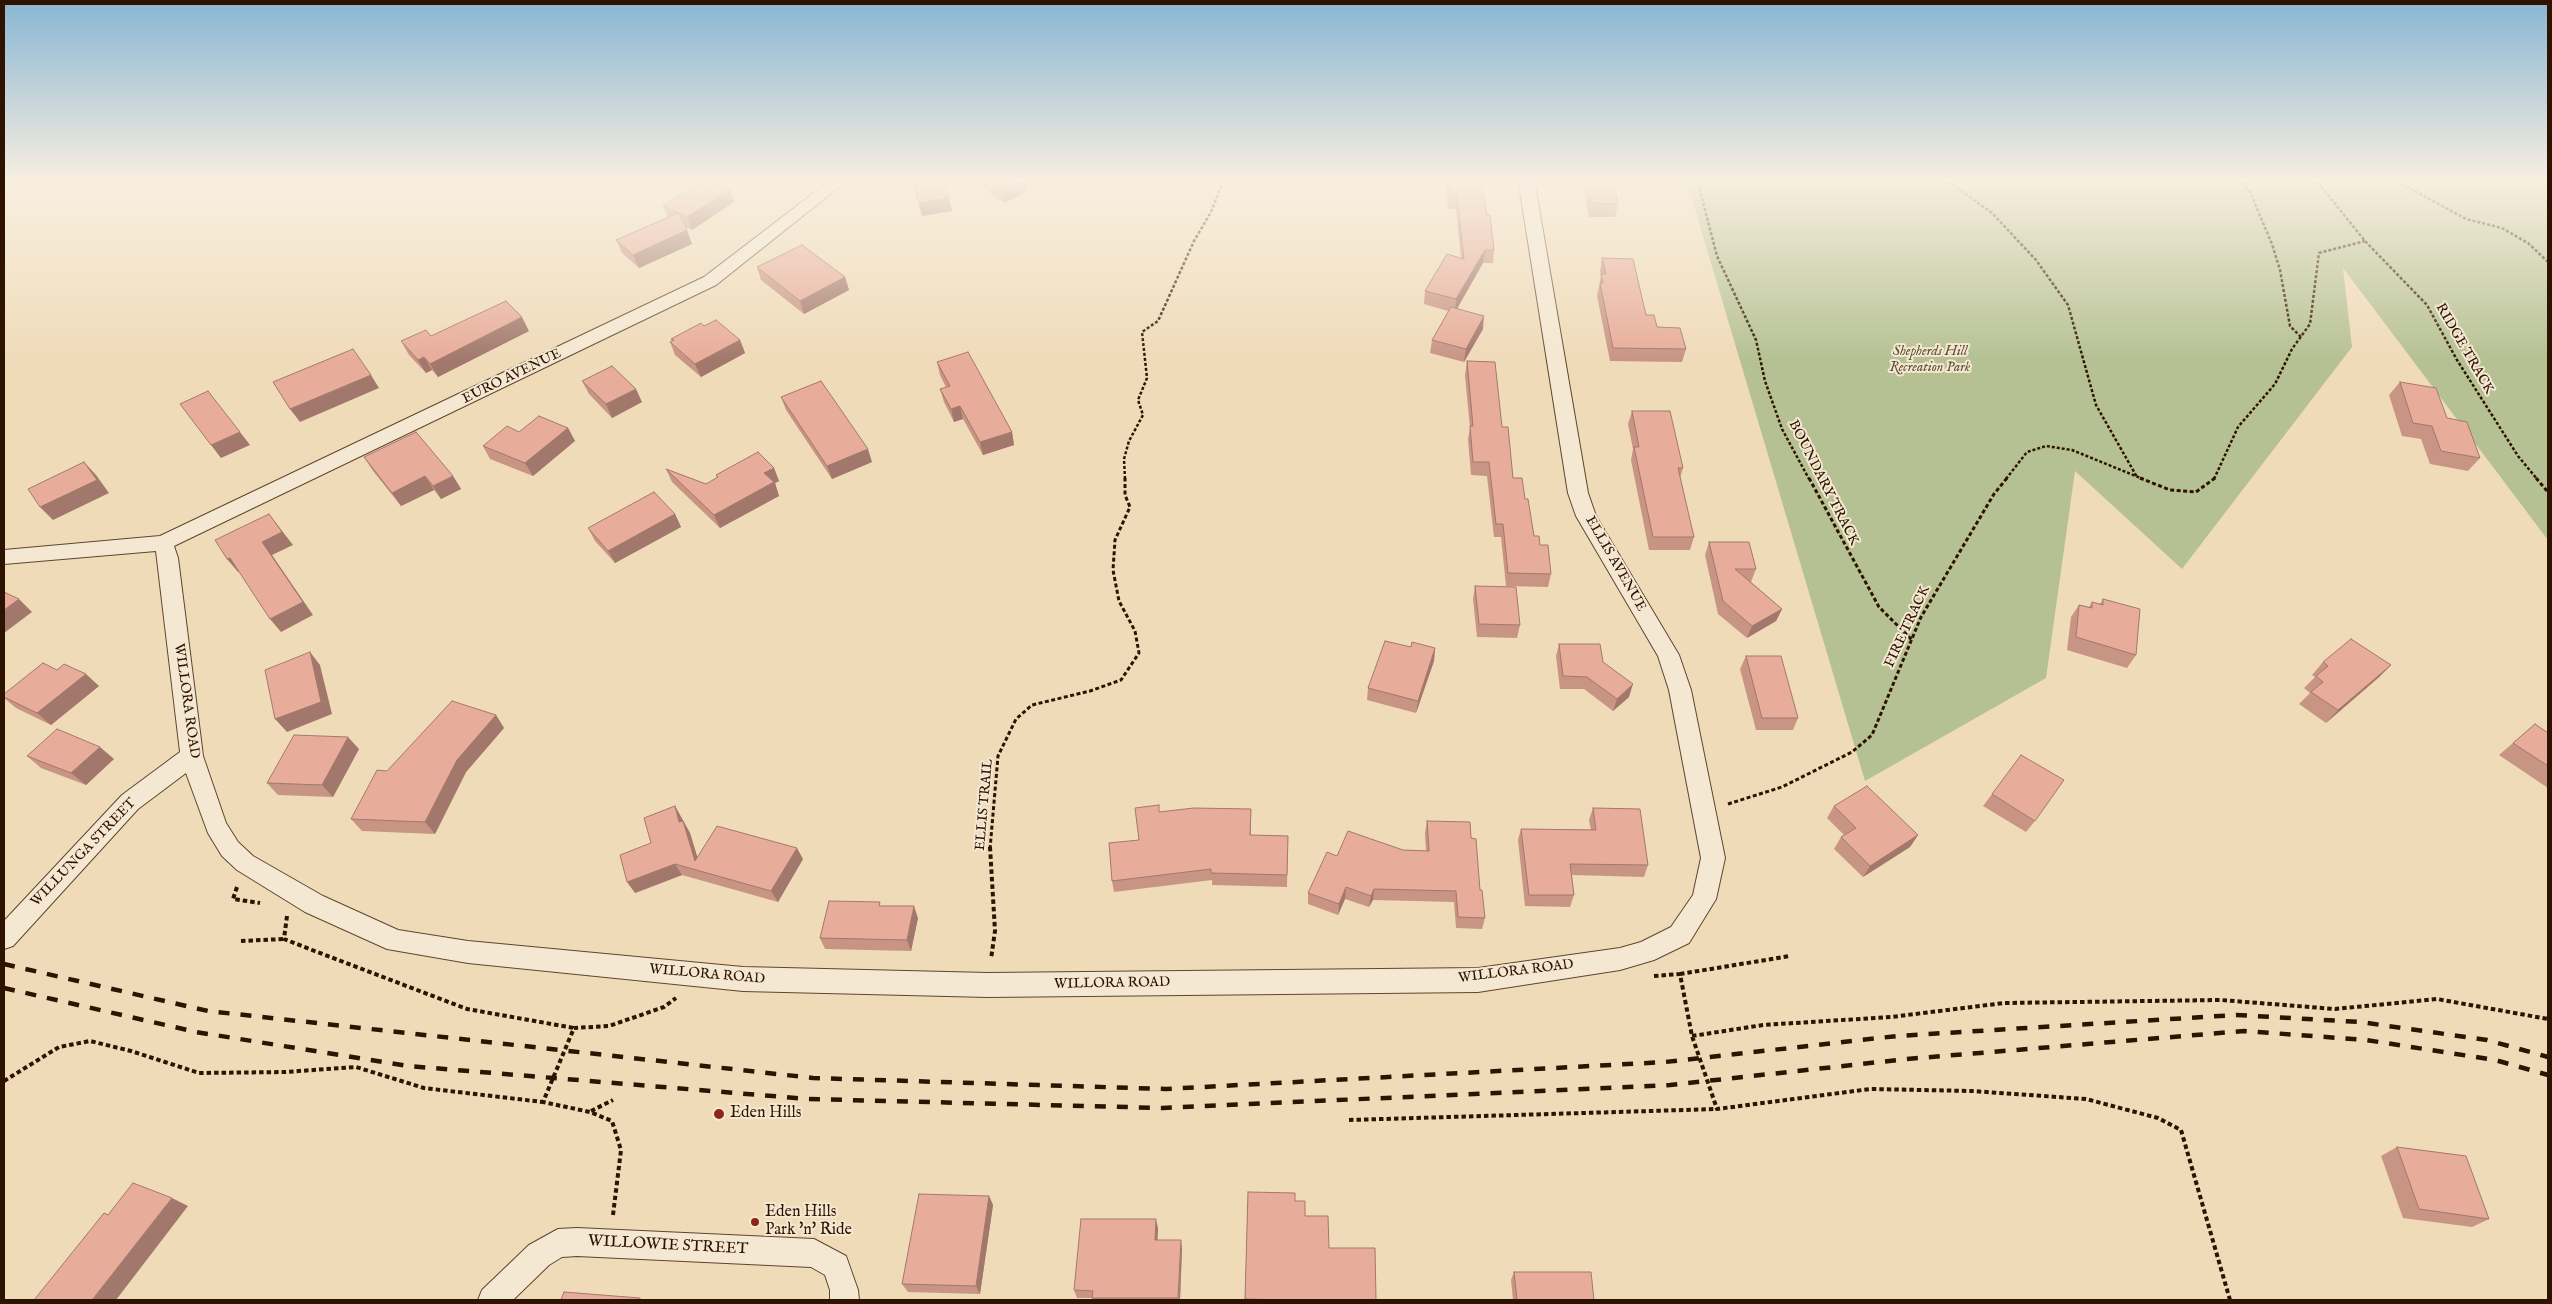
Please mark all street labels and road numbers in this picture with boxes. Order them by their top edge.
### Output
street label: RIDGE TRACK [2431,301,2497,397]
street label: EURO AVENUE [460,346,564,408]
street label: BOUNDARY TRACK [1784,418,1862,548]
street label: ELLIS AVENUE [1581,513,1649,615]
street label: FIRE TRACK [1882,583,1934,671]
street label: WILLORA ROAD [170,642,202,760]
street label: ELLIS TRAIL [973,758,997,852]
street label: WILLUNGA STREET [28,795,140,911]
street label: WILLORA ROAD [1457,957,1575,987]
street label: WILLORA ROAD [648,962,766,988]
street label: WILLORA ROAD [1054,975,1170,993]
street label: WILLOWIE STREET [587,1232,749,1260]

